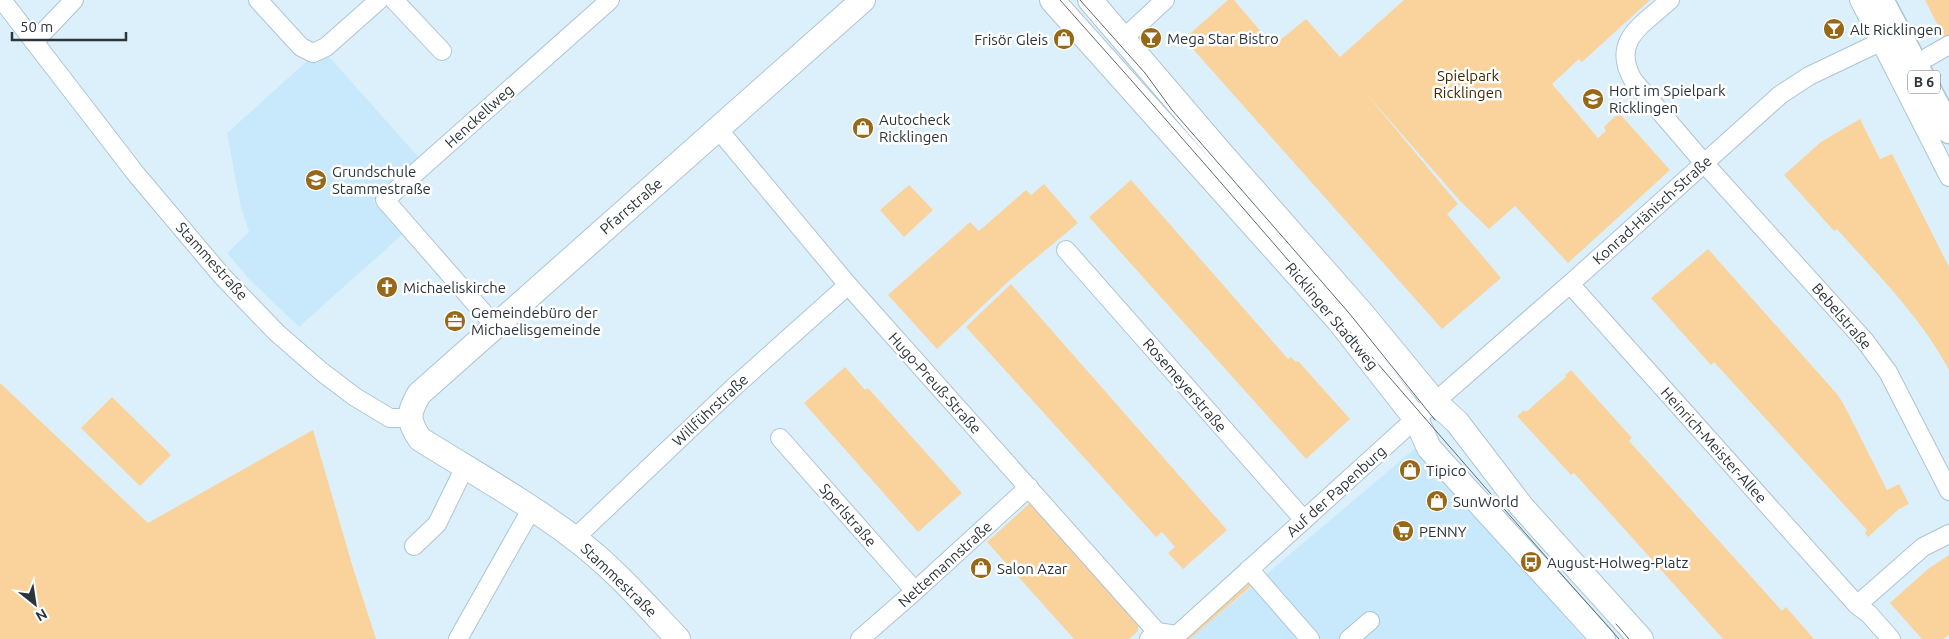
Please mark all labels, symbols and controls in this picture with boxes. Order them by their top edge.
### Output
scale bar [12,10,126,42]
bar icon: Alt Ricklingen [1822,17,1846,41]
text: 50 m [20,18,53,35]
place label: Alt Ricklingen [1850,21,1942,38]
bar icon: Mega Star Bistro [1139,26,1163,50]
shop icon: Frisör Gleis [1052,27,1076,51]
place label: Mega Star Bistro [1167,30,1279,47]
place label: Frisör Gleis [974,31,1048,48]
park label: Spielpark Ricklingen [1433,67,1503,101]
road number: B 6 [1908,70,1940,94]
street label: Henckellweg [441,81,517,151]
place label: Hort im Spielpark Ricklingen [1609,82,1726,116]
school or university icon: Hort im Spielpark Ricklingen [1581,87,1605,111]
place label: Autocheck Ricklingen [879,111,951,145]
shop icon: Autocheck Ricklingen [851,116,875,140]
street label: Konrad-Hänisch-Straße [1589,152,1715,268]
place label: Grundschule Stammestraße [332,163,431,197]
school or university icon: Grundschule Stammestraße [304,168,328,192]
street label: Pfarrstraße [596,174,666,238]
street label: Stammestraße [173,219,251,303]
street label: Ricklinger Stadtweg [1282,259,1382,373]
church icon: Michaeliskirche [375,275,399,299]
place label: Michaeliskirche [403,279,506,296]
street label: Bebelstraße [1809,280,1875,352]
place label: Gemeindebüro der Michaelisgemeinde [471,304,601,338]
office icon: Gemeindebüro der Michaelisgemeinde [443,309,467,333]
street label: Hugo-Preuß-Straße [885,329,985,437]
street label: Rosemeyerstraße [1140,335,1230,435]
street label: Willführstraße [669,371,751,449]
street label: Heinrich-Meister-Allee [1658,384,1770,506]
street label: Auf der Papenburg [1283,442,1389,540]
shop icon: Tipico [1398,458,1422,482]
place label: Tipico [1426,462,1466,479]
street label: Sperlstraße [816,480,880,550]
shop icon: SunWorld [1425,489,1449,513]
place label: SunWorld [1453,493,1519,510]
street label: Nettemannstraße [895,518,995,610]
supermarket icon: PENNY [1391,519,1415,543]
place label: PENNY [1419,523,1467,540]
street label: Stammestraße [578,540,660,620]
bus stop icon: August-Holweg-Platz [1519,550,1543,574]
place label: August-Holweg-Platz [1547,554,1688,571]
shop icon: Salon Azar [969,556,993,580]
place label: Salon Azar [997,560,1068,577]
north arrow [10,579,60,629]
text: N [33,606,50,625]

